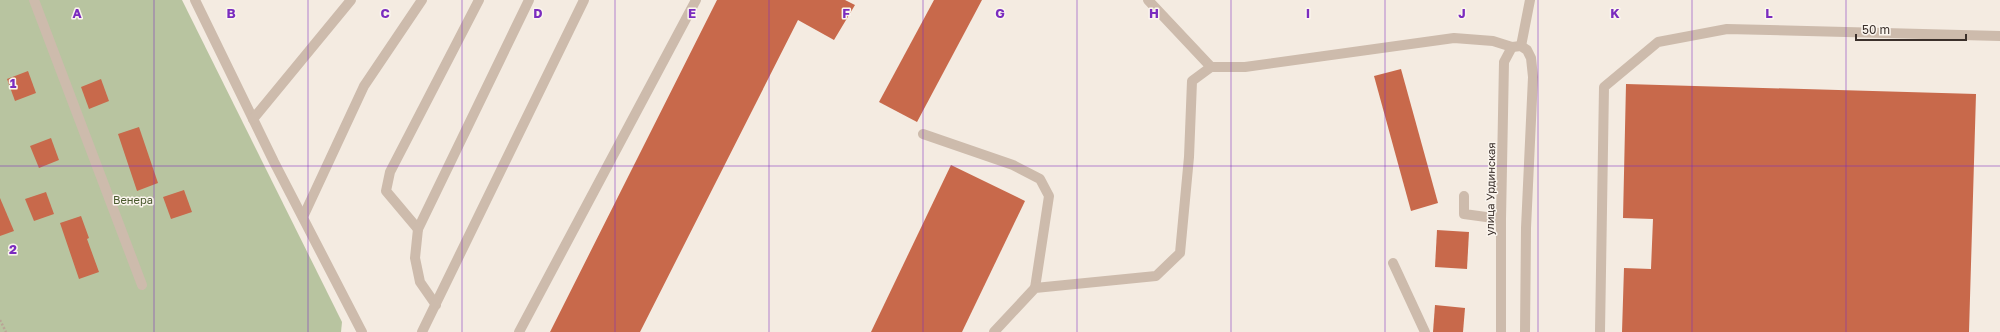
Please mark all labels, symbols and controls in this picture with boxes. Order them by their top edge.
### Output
text: A [72,5,82,21]
text: B [226,5,236,21]
text: C [380,5,390,21]
text: D [533,5,543,21]
text: E [688,5,696,21]
text: F [842,5,850,21]
text: G [995,5,1005,21]
text: H [1149,5,1159,21]
text: I [1306,5,1310,21]
text: J [1458,5,1466,21]
text: K [1610,5,1620,21]
text: L [1765,5,1773,21]
scale bar [1856,16,1966,42]
text: 50 m [1862,22,1890,37]
text: 1 [10,75,17,91]
street label: улица Урдинская [1483,142,1497,236]
park label: Венера [113,193,153,206]
text: 2 [9,241,17,257]

